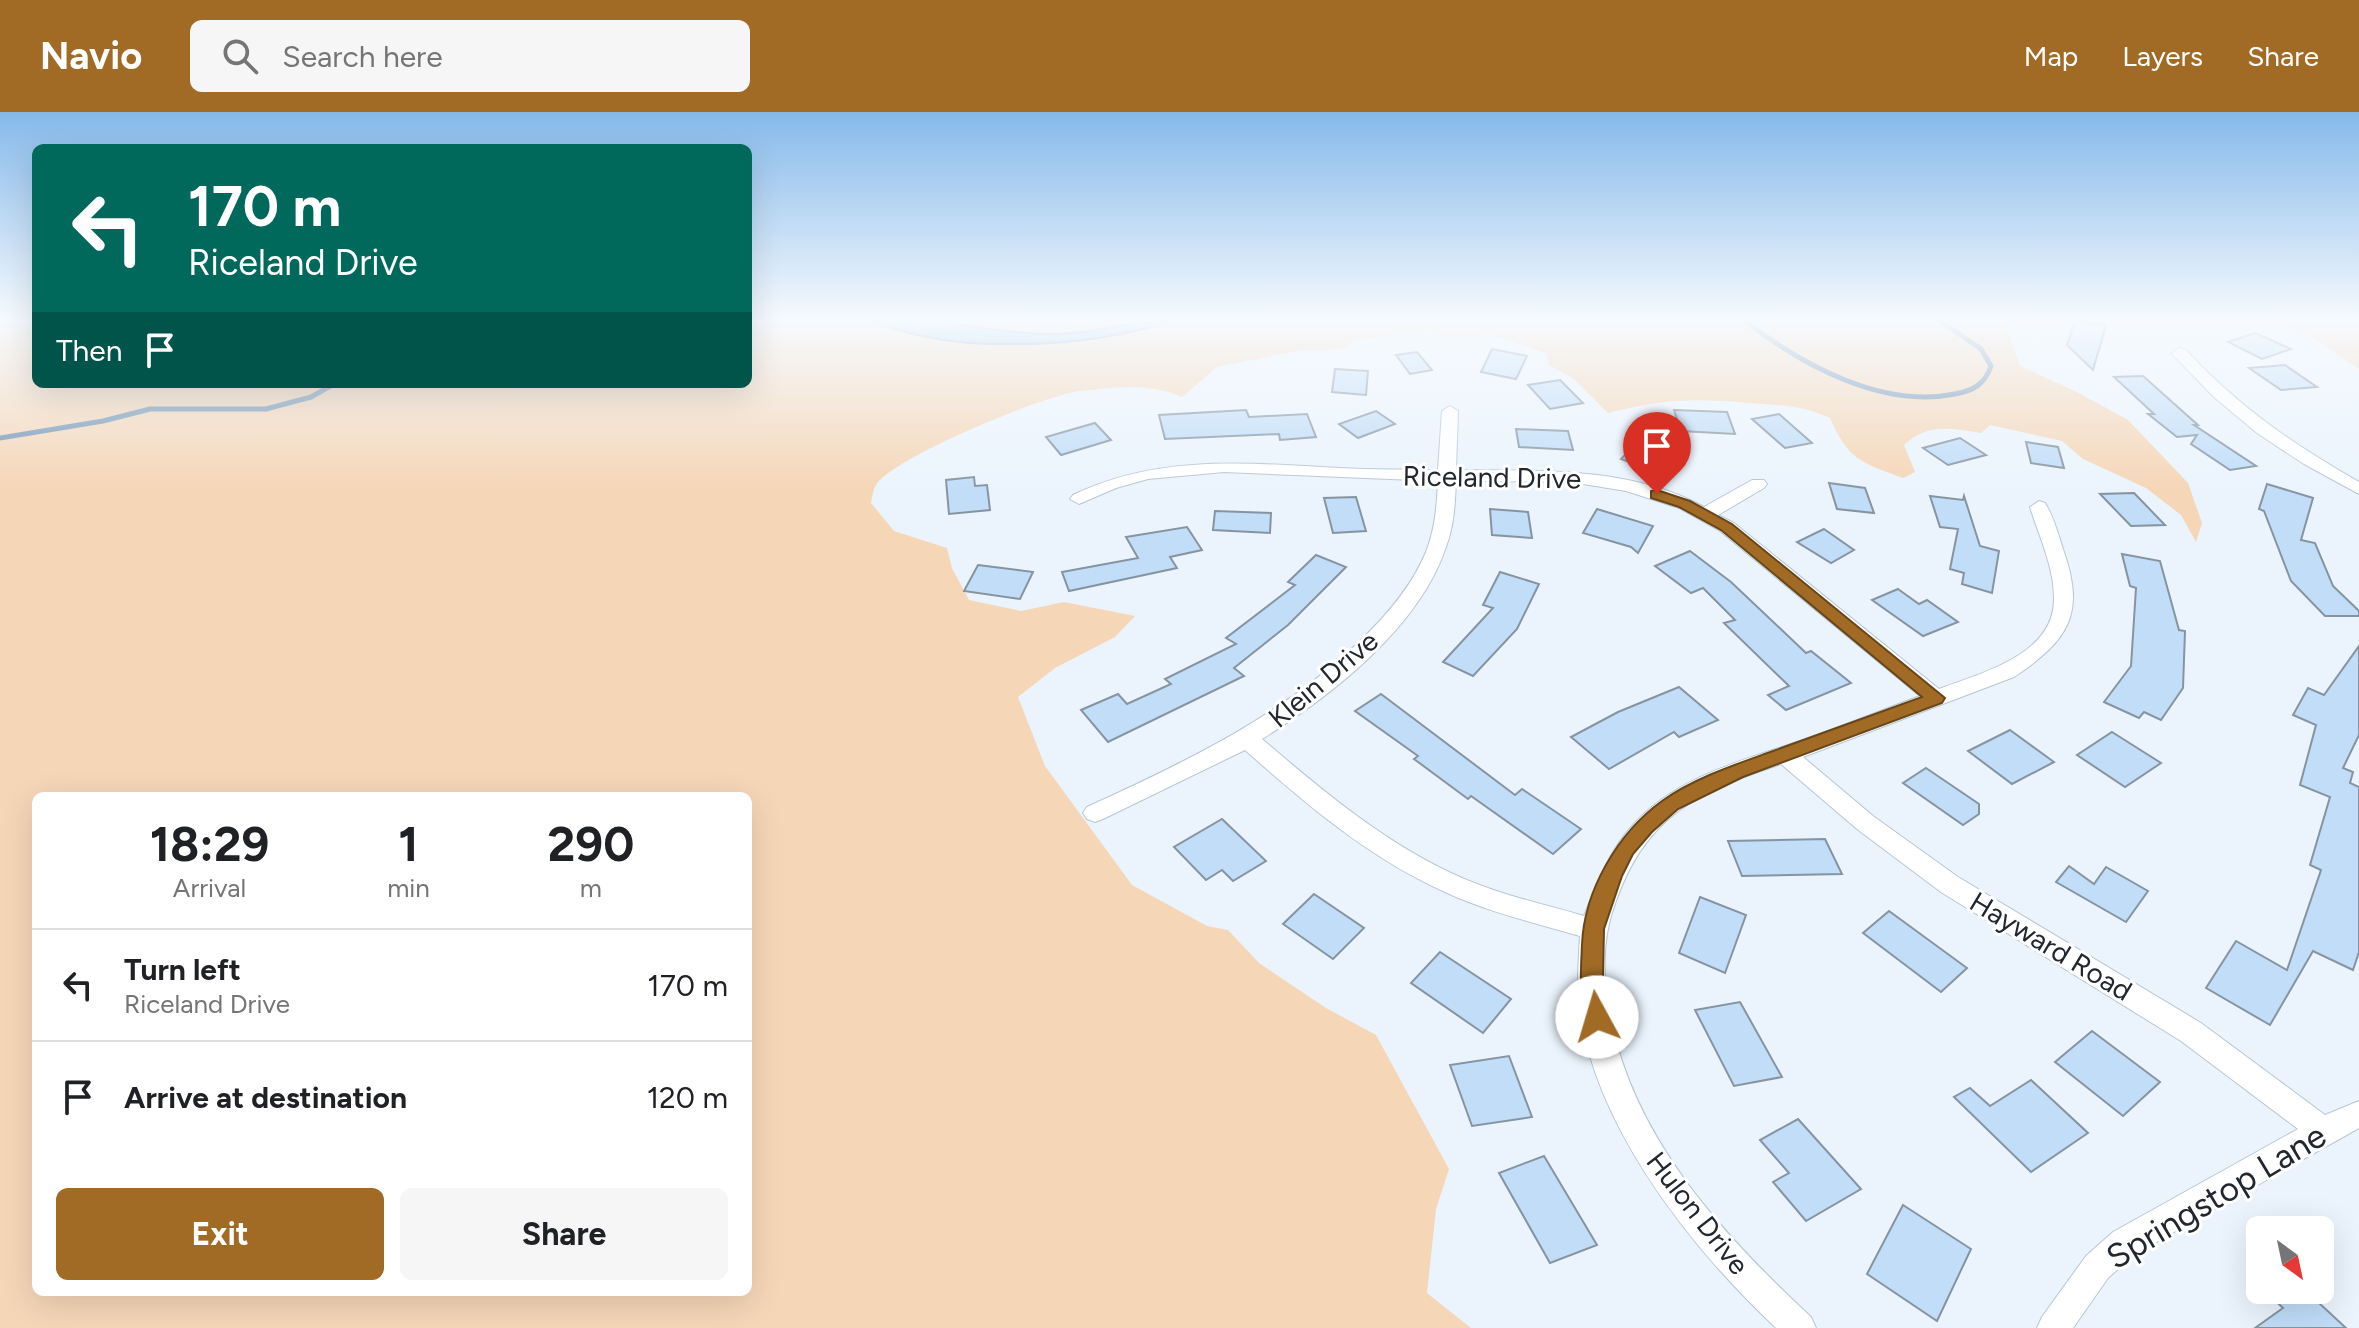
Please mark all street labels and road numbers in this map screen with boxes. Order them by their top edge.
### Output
street label: Riceland Drive [1402,458,1582,496]
street label: Klein Drive [1261,623,1385,735]
street label: Hayward Road [1964,884,2138,1008]
street label: Springstop Lane [2099,1115,2333,1278]
street label: Hulon Drive [1640,1145,1756,1281]

